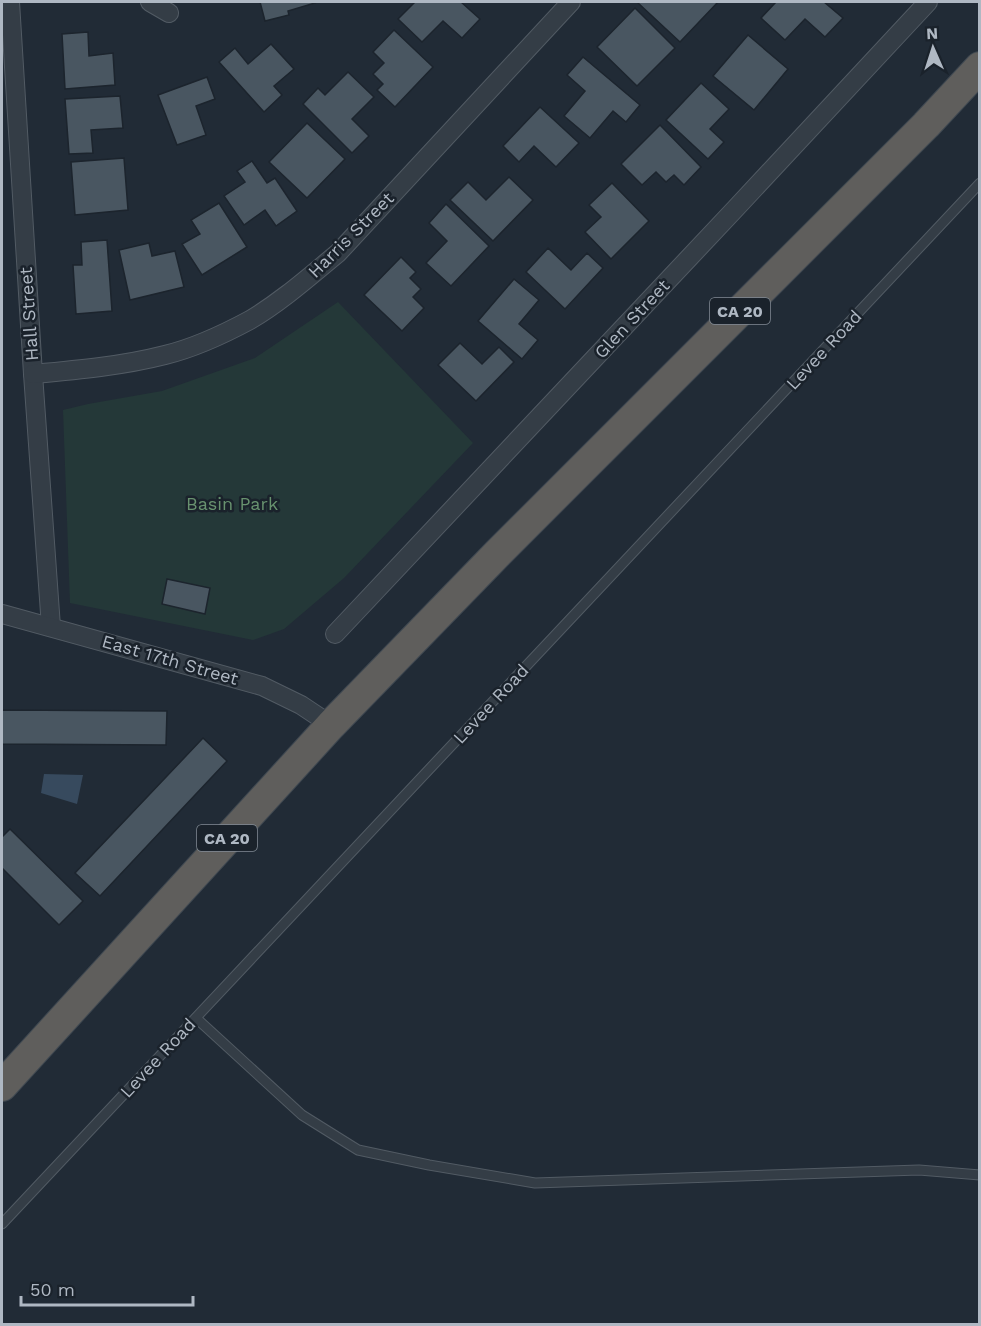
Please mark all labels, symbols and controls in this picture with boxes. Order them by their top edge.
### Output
north arrow [903,18,963,78]
text: N [926,24,939,43]
street label: Harris Street [303,187,398,282]
street label: Hall Street [15,266,42,362]
street label: Glen Street [590,274,674,363]
road number: CA 20 [710,298,770,324]
street label: Levee Road [782,306,866,394]
park label: Basin Park [186,493,278,514]
street label: East 17th Street [100,630,241,689]
street label: Levee Road [449,660,533,748]
road number: CA 20 [197,825,257,851]
street label: Levee Road [116,1014,200,1102]
scale bar [21,1269,194,1307]
text: 50 m [30,1279,75,1300]

